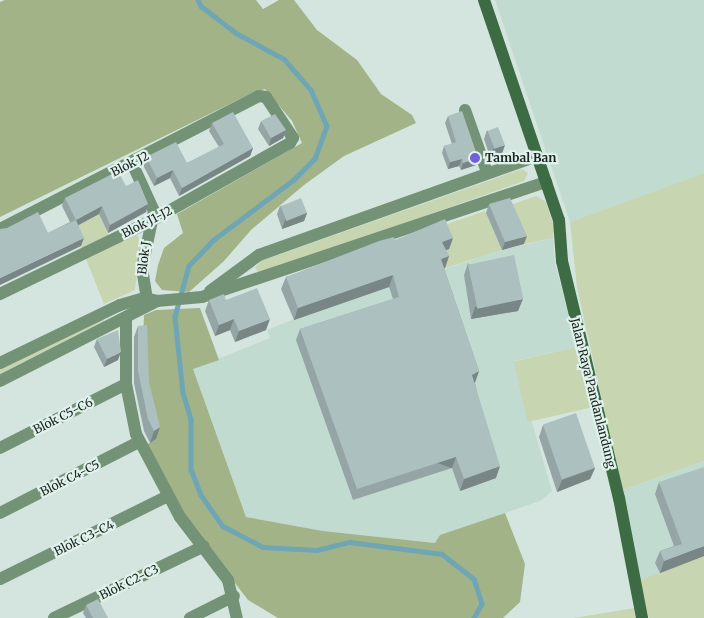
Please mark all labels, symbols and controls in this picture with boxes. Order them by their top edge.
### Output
street label: Blok J2 [109,148,151,180]
place label: Tambal Ban [485,151,556,165]
marker: Tambal Ban [469,152,481,164]
street label: Blok J1-J2 [119,203,175,241]
street label: Blok J [135,241,153,275]
street label: Jalan Raya Pandanlandung [567,317,619,469]
street label: Blok C5-C6 [31,395,95,437]
street label: Blok C4-C5 [38,457,102,499]
street label: Blok C3-C4 [52,517,116,559]
street label: Blok C2-C3 [97,561,161,603]

